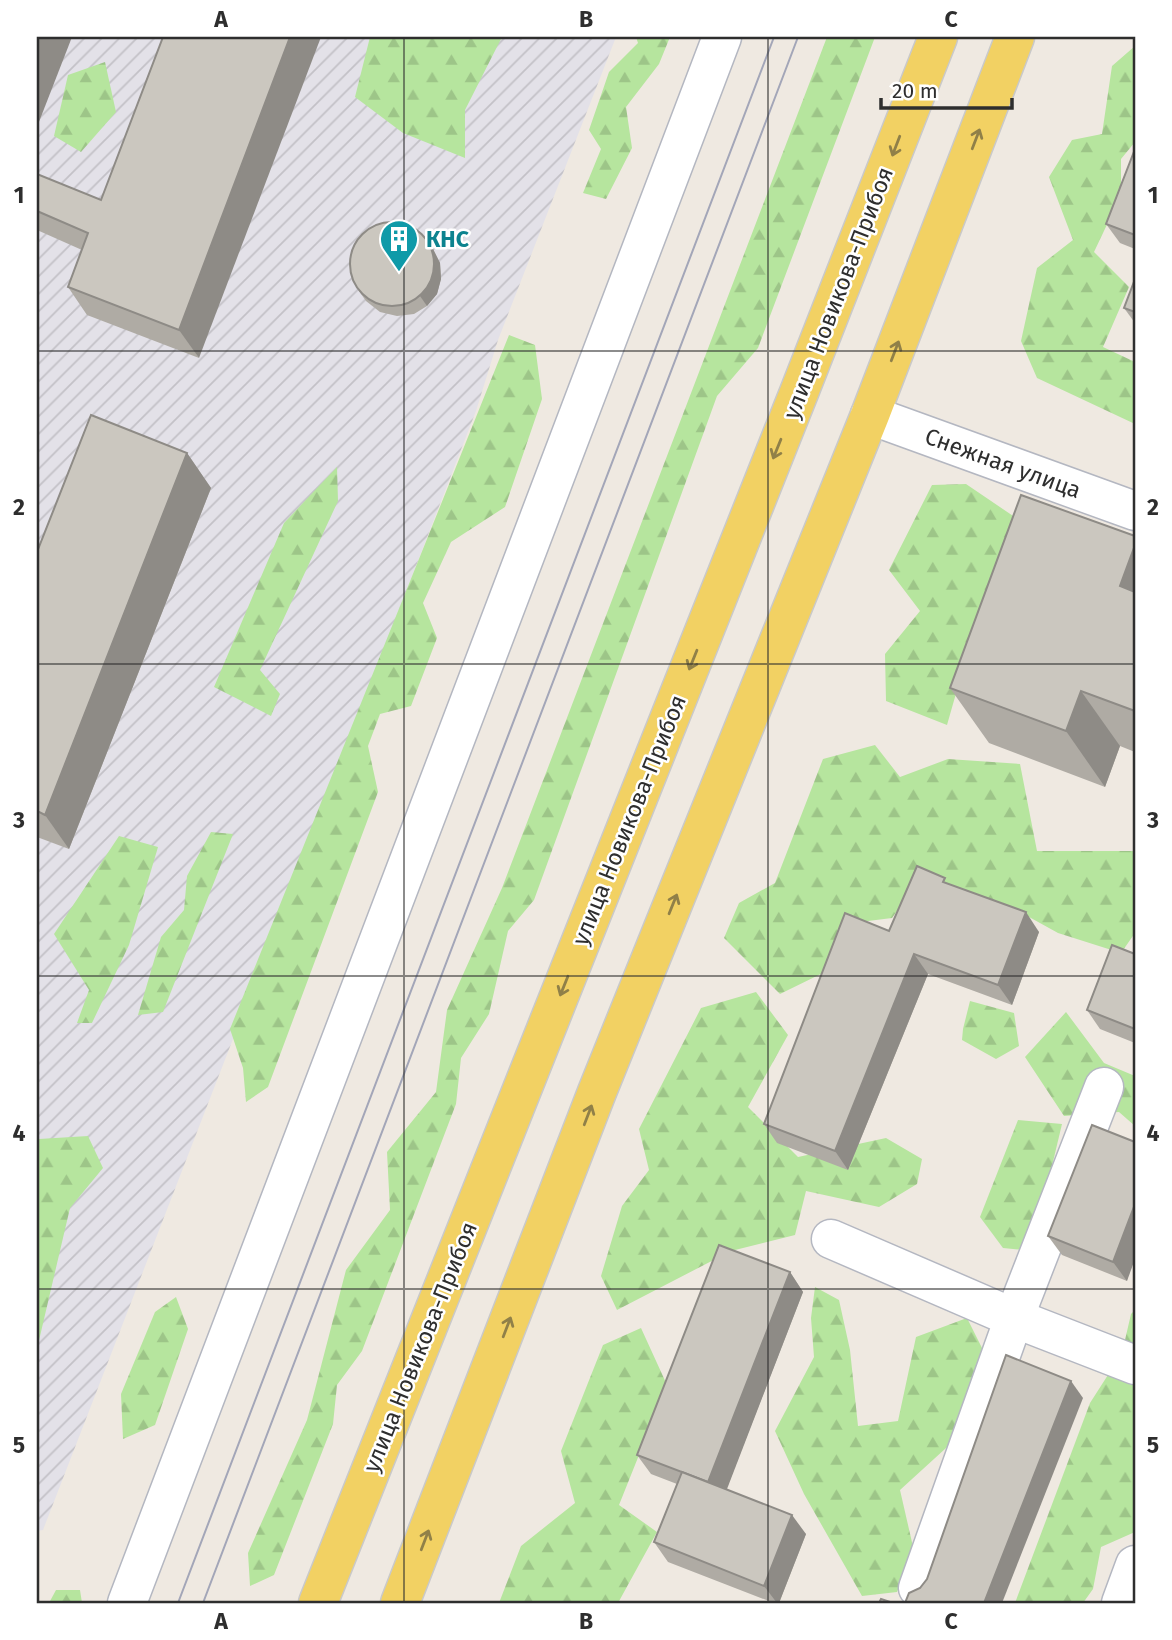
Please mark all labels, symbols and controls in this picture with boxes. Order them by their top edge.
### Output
text: A [213,5,228,33]
text: B [579,5,593,33]
text: C [944,5,958,33]
scale bar [881,66,1013,110]
text: 20 m [892,78,938,104]
one-way arrow [971,128,983,150]
one-way arrow [888,135,901,156]
street label: улица Новикова-Прибоя [777,163,899,423]
text: 1 [14,181,24,209]
text: 1 [1148,181,1158,209]
building icon: КНС [378,218,420,273]
place label: КНС [426,225,470,253]
one-way arrow [889,341,902,363]
street label: Снежная улица [921,422,1085,504]
one-way arrow [769,438,782,459]
text: 2 [13,493,25,521]
text: 2 [1147,493,1159,521]
one-way arrow [685,649,698,671]
street label: улица Новикова-Прибоя [566,691,692,949]
text: 3 [12,806,25,834]
text: 3 [1146,806,1159,834]
one-way arrow [667,893,680,915]
one-way arrow [556,974,569,996]
one-way arrow [583,1104,595,1126]
text: 4 [13,1119,26,1147]
text: 4 [1147,1119,1160,1147]
street label: улица Новикова-Прибоя [357,1218,483,1476]
one-way arrow [501,1317,514,1339]
text: 5 [13,1431,25,1459]
text: 5 [1147,1431,1159,1459]
one-way arrow [420,1529,432,1551]
text: A [213,1607,228,1635]
text: B [579,1607,593,1635]
text: C [944,1607,958,1635]

